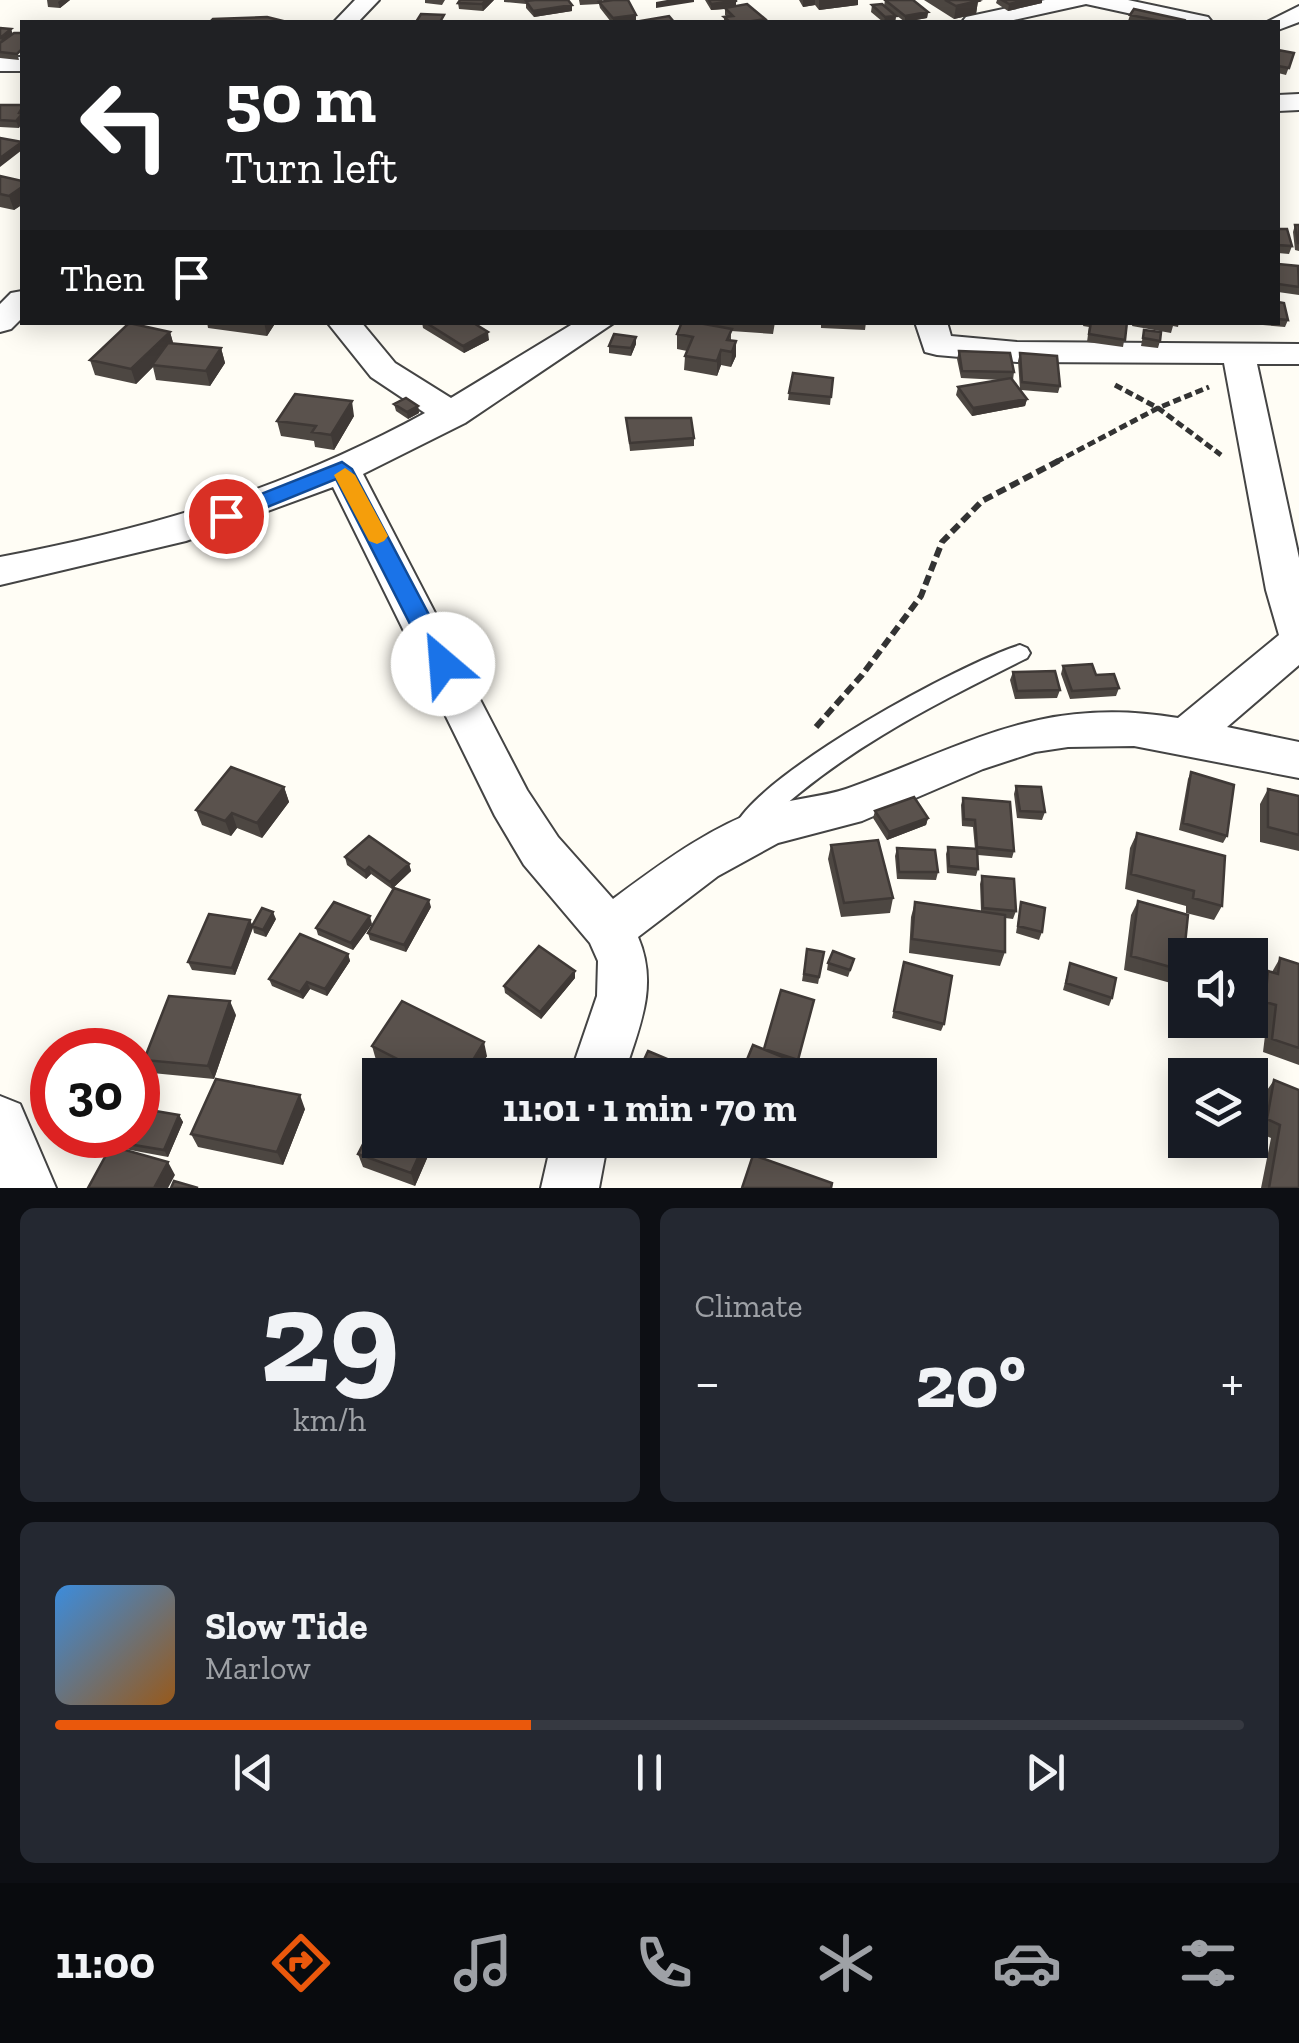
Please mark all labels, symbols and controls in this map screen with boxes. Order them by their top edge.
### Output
text: 50 m [225,56,376,140]
icon: left [60,60,190,190]
text: Turn left [225,141,397,195]
icon: arrive [164,250,219,305]
text: Then [60,255,144,301]
pin [184,474,269,559]
icon: arrive [199,489,254,544]
position arrow [391,612,495,716]
map controls [1168,938,1268,1158]
button: sound [1168,938,1268,1038]
speed limit sign: 30 [30,1028,160,1158]
button: layers [1168,1058,1268,1158]
text: 11:01 · 1 min · 70 m [502,1085,797,1131]
text: 29 [260,1258,399,1414]
text: Climate [695,1287,803,1325]
text: 20° [915,1336,1026,1426]
text: − [695,1349,720,1415]
text: + [1221,1349,1244,1415]
text: km/h [293,1401,366,1439]
text: Slow Tide [205,1603,368,1649]
text: Marlow [205,1649,311,1687]
icon: previous [226,1745,281,1800]
icon: pause [622,1745,677,1800]
icon: next [1018,1745,1073,1800]
icon: directions [266,1928,336,1998]
icon: music [448,1928,518,1998]
icon: phone [629,1928,699,1998]
icon: climate [811,1928,881,1998]
icon: car [992,1928,1062,1998]
icon: filters [1173,1928,1243,1998]
text: 11:00 [56,1936,155,1990]

